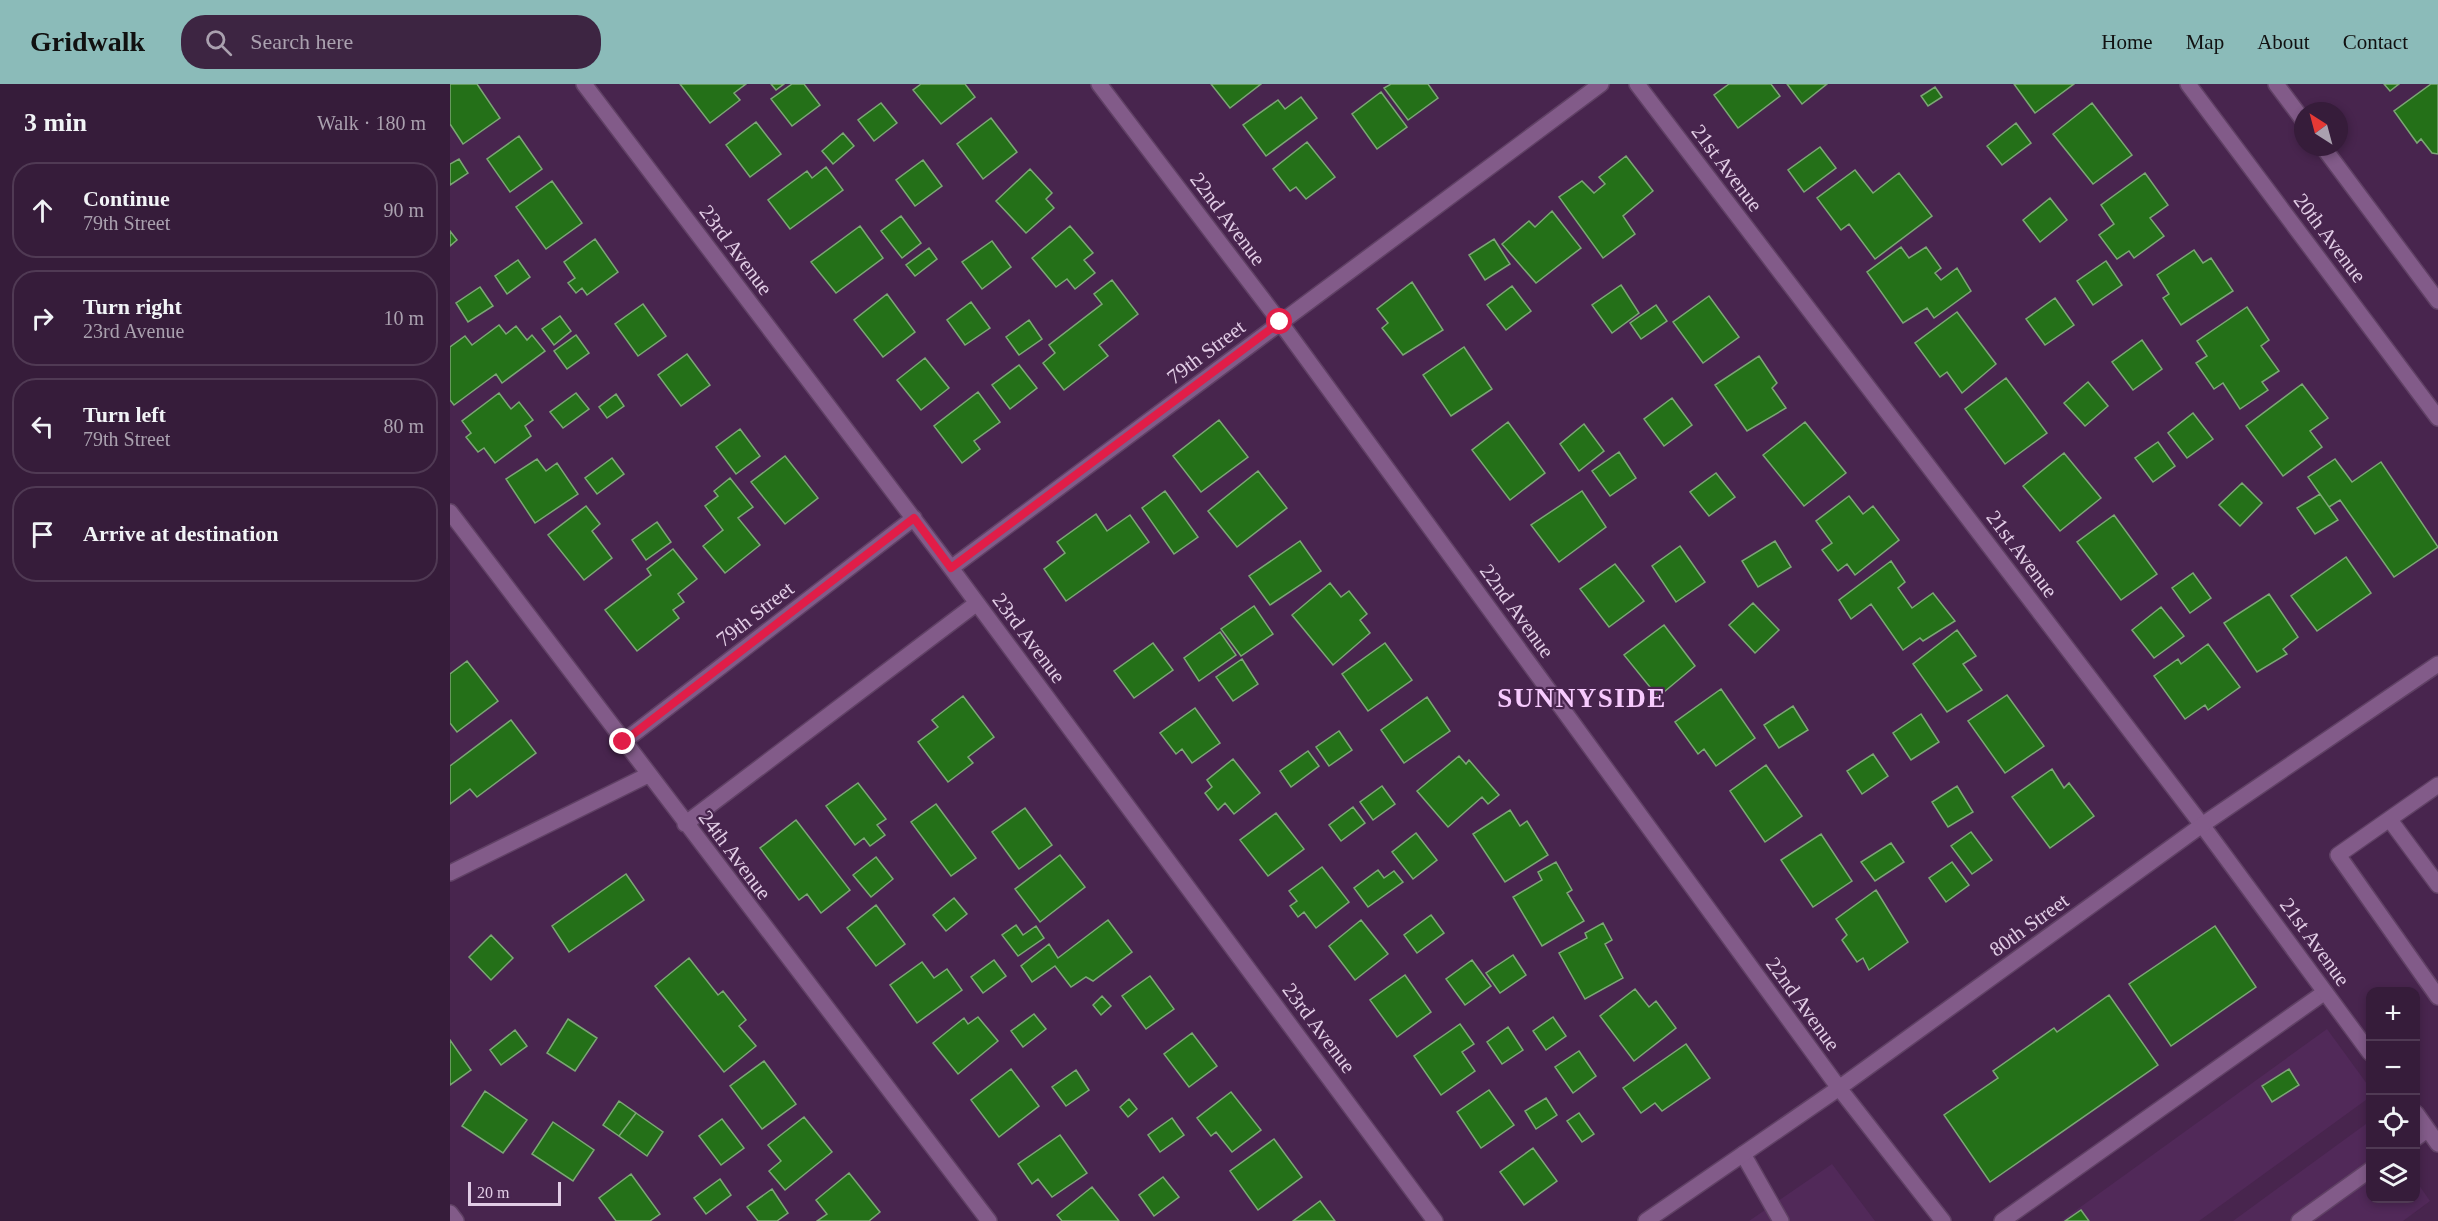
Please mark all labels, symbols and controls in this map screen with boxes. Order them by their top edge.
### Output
search box [181,15,601,69]
text: Gridwalk [30,26,145,57]
icon: search [202,26,235,59]
text: Search here [250,29,353,54]
text: Home [2101,30,2153,54]
text: Map [2186,30,2224,54]
text: About [2257,30,2310,54]
text: Contact [2343,30,2408,54]
north arrow [2294,102,2348,156]
text: 3 min [24,108,87,137]
text: Walk · 180 m [317,112,426,134]
street label: 21st Avenue [1686,120,1768,216]
street label: 22nd Avenue [1185,168,1271,270]
text: Continue [83,186,170,211]
street label: 20th Avenue [2289,189,2371,287]
icon: ahead [26,194,59,227]
text: 90 m [383,199,424,221]
street label: 23rd Avenue [694,200,778,300]
text: 79th Street [83,212,170,234]
text: Turn right [83,294,182,319]
icon: right [26,302,59,335]
text: 10 m [383,307,424,329]
route start [1266,308,1292,334]
street label: 79th Street [1162,315,1250,389]
text: 23rd Avenue [83,320,184,342]
text: Turn left [83,402,166,427]
icon: left [26,410,59,443]
text: 80 m [383,415,424,437]
text: 79th Street [83,428,170,450]
street label: 21st Avenue [1981,506,2063,602]
icon: arrive [26,518,59,551]
text: Arrive at destination [83,521,279,546]
street label: 22nd Avenue [1475,560,1559,662]
street label: 79th Street [712,576,799,652]
street label: 23rd Avenue [987,588,1071,688]
district label: SUNNYSIDE [1497,683,1667,713]
route end [609,728,635,754]
street label: 24th Avenue [694,806,776,904]
street label: 80th Street [1985,888,2073,962]
street label: 21st Avenue [2275,893,2355,991]
street label: 22nd Avenue [1761,953,1845,1055]
street label: 23rd Avenue [1277,978,1361,1078]
map controls [2366,987,2420,1203]
button: + [2366,987,2420,1041]
button: − [2366,1041,2420,1095]
button: locate [2366,1095,2420,1149]
button: layers [2366,1149,2420,1203]
scale bar [468,1179,561,1206]
text: 20 m [477,1184,509,1201]

